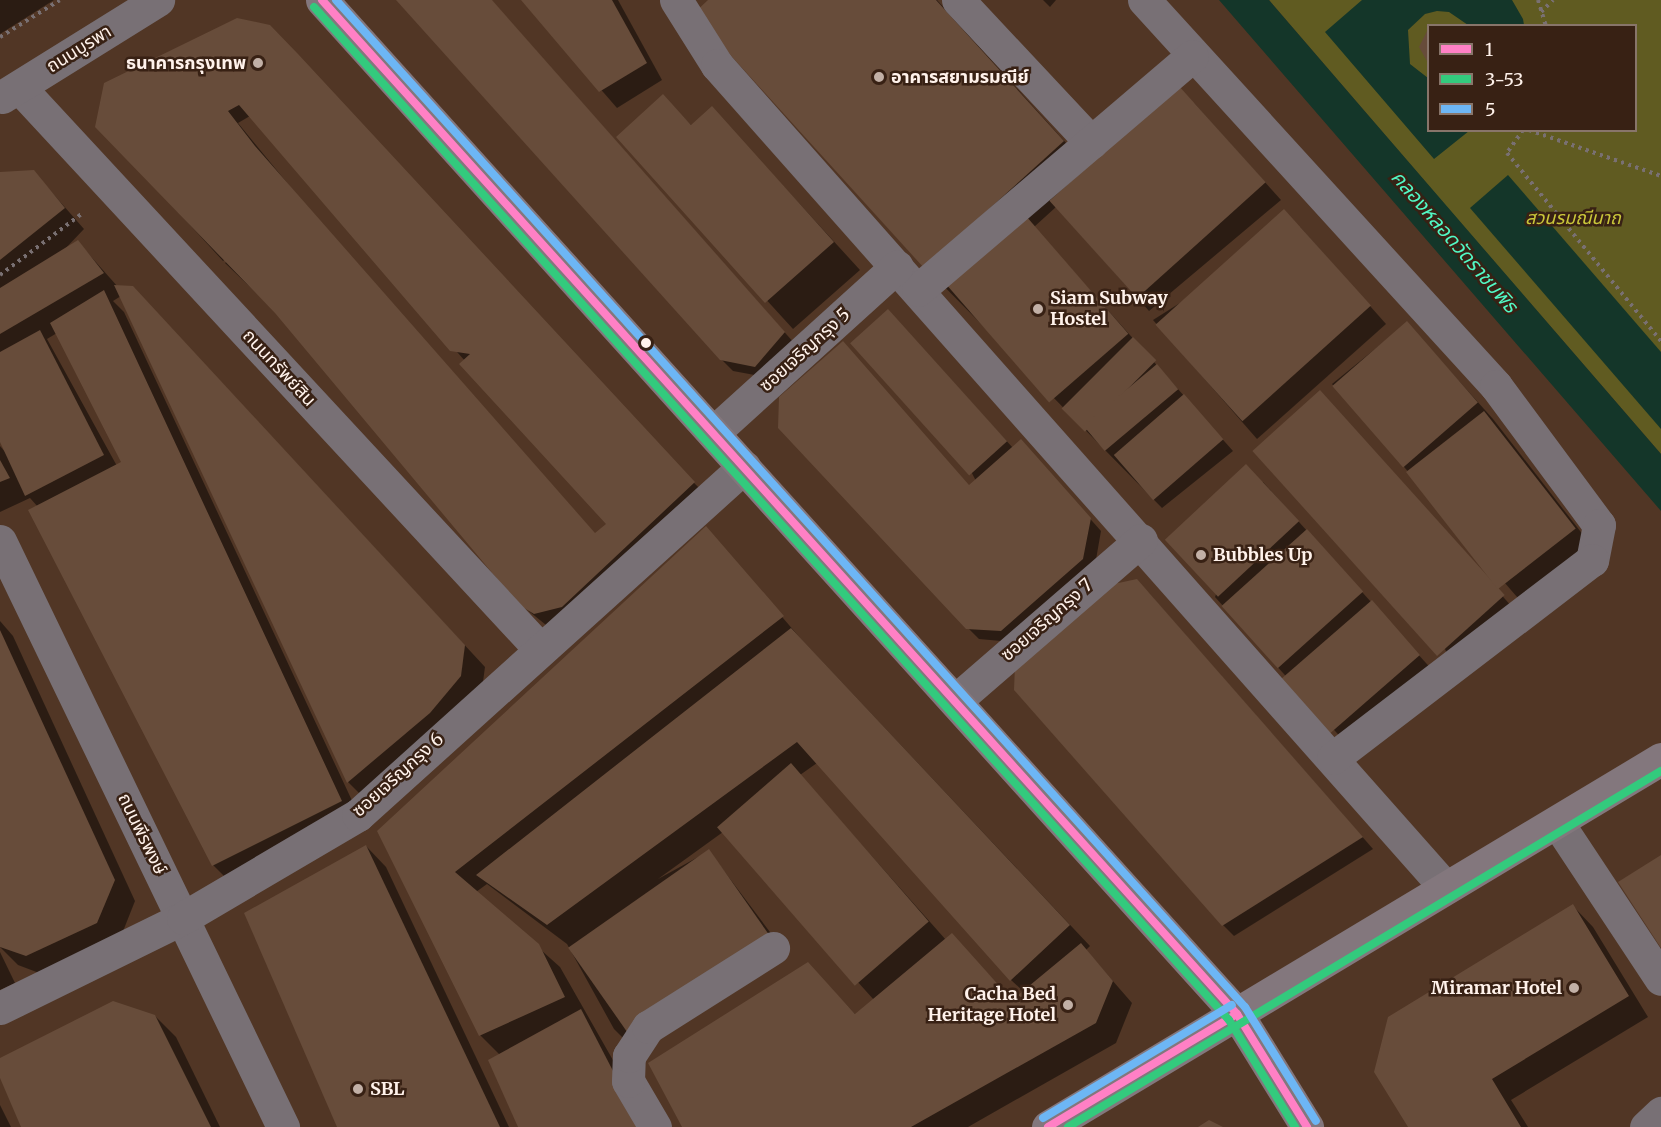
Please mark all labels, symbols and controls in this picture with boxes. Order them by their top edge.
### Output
street label: ถนนบูรพา [43,21,115,77]
legend [1427,24,1637,132]
text: 1 [1485,38,1493,61]
place label: ธนาคารกรุงเทพ [126,52,246,74]
marker: ธนาคารกรุงเทพ [251,56,265,70]
place label: อาคารสยามรมณีย์ [891,66,1029,88]
text: 3-53 [1485,68,1524,91]
marker: อาคารสยามรมณีย์ [872,70,886,84]
text: 5 [1485,98,1496,121]
water label: คลองหลอดวัดราชบพิธ [1387,165,1523,317]
park label: สวนรมณีนาถ [1525,207,1621,229]
place label: Siam Subway Hostel [1050,288,1168,330]
marker: Siam Subway Hostel [1031,302,1045,316]
street label: ซอยเจริญกรุง 5 [755,304,855,396]
street label: ถนนทรัพย์สิน [238,325,320,411]
unlabelled marker [640,337,652,349]
place label: Bubbles Up [1213,544,1312,566]
marker: Bubbles Up [1194,548,1208,562]
street label: ซอยเจริญกรุง 7 [997,574,1097,666]
street label: ซอยเจริญกรุง 6 [348,729,448,821]
street label: ถนนพีรพงษ์ [113,790,171,878]
place label: Miramar Hotel [1431,977,1562,999]
marker: Miramar Hotel [1567,981,1581,995]
place label: Cacha Bed Heritage Hotel [928,984,1056,1026]
marker: Cacha Bed Heritage Hotel [1061,998,1075,1012]
place label: SBL [370,1078,404,1100]
marker: SBL [351,1082,365,1096]

